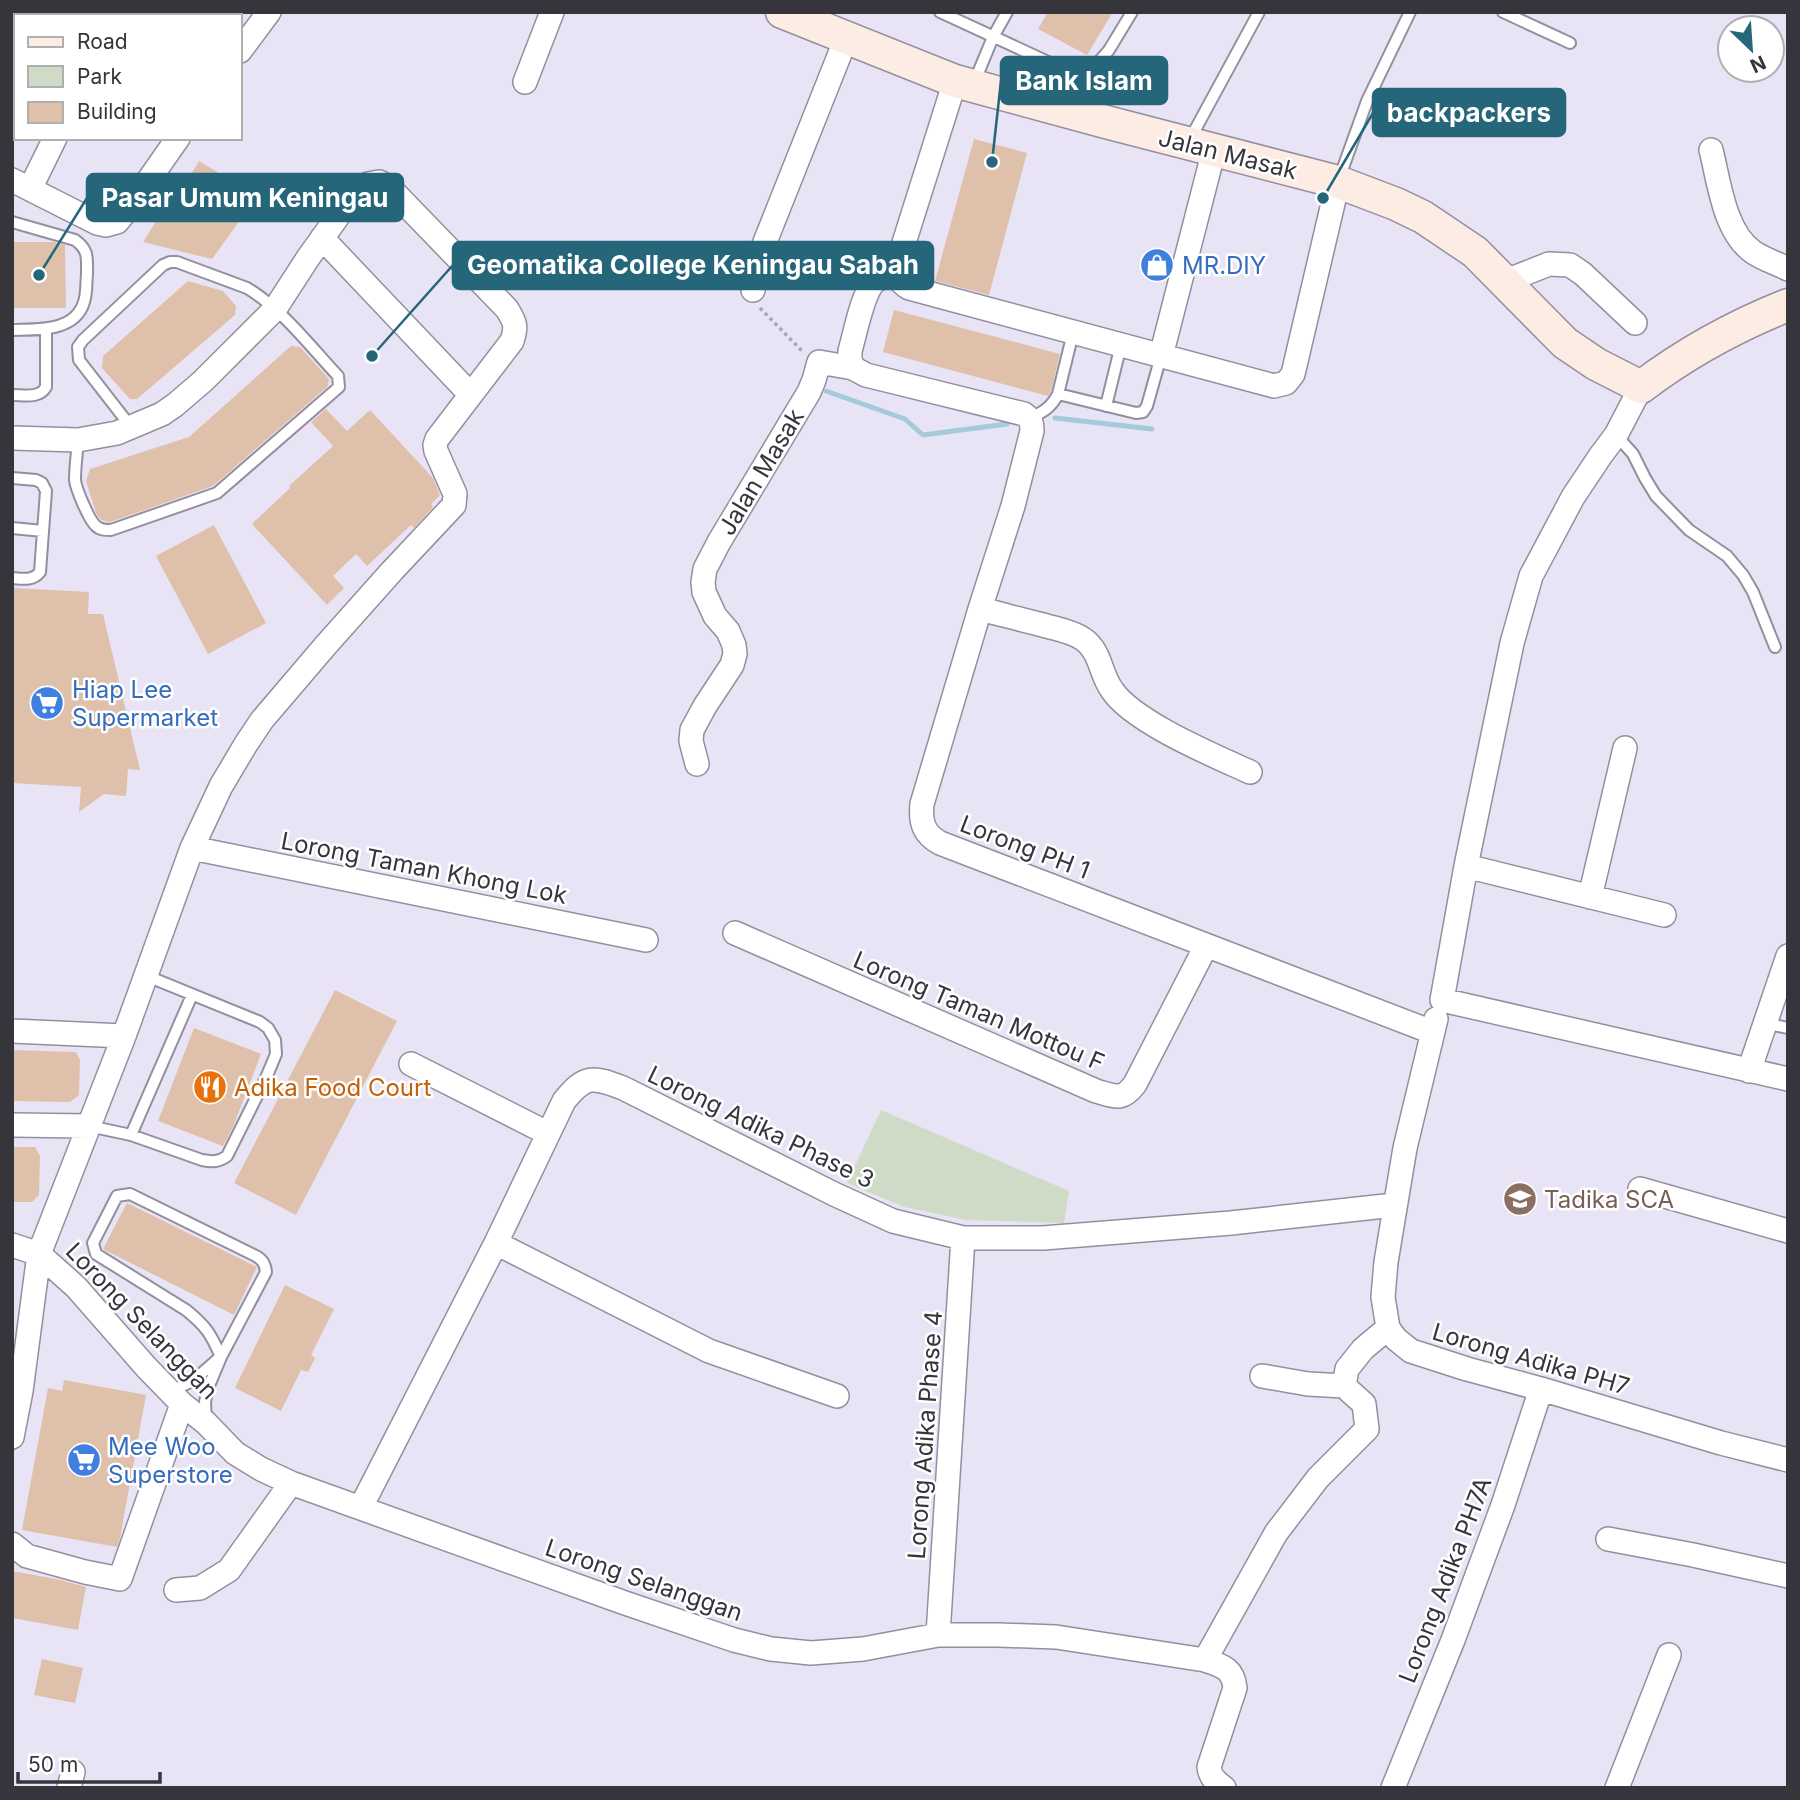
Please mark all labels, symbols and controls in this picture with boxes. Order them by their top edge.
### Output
legend [14,14,242,140]
north arrow [1716,14,1786,84]
text: Road [77,29,128,54]
text: N [1747,50,1769,77]
callout: Bank Islam [1001,57,1167,104]
text: Park [77,64,122,89]
text: Bank Islam [1015,65,1153,96]
callout: backpackers [1373,89,1565,136]
text: backpackers [1387,97,1551,128]
text: Building [77,99,157,124]
street label: Jalan Masak [1156,123,1300,185]
callout: Pasar Umum Keningau [87,174,403,221]
text: Pasar Umum Keningau [101,182,389,213]
callout: Geomatika College Keningau Sabah [453,242,933,289]
shop icon: MR.DIY [1138,246,1176,284]
text: Geomatika College Keningau Sabah [467,249,919,280]
place label: MR.DIY [1182,251,1266,280]
street label: Jalan Masak [712,404,810,540]
place label: Hiap Lee Supermarket [72,675,218,732]
supermarket icon: Hiap Lee Supermarket [28,684,66,722]
street label: Lorong PH 1 [956,809,1094,885]
street label: Lorong Taman Khong Lok [279,826,569,910]
street label: Lorong Taman Mottou F [849,945,1109,1077]
street label: Lorong Adika Phase 3 [643,1060,879,1194]
restaurant icon: Adika Food Court [191,1068,229,1106]
place label: Adika Food Court [234,1073,431,1102]
school or university icon: Tadika SCA [1501,1180,1539,1218]
place label: Tadika SCA [1544,1185,1674,1214]
street label: Lorong Selanggan [60,1237,224,1405]
street label: Lorong Adika Phase 4 [902,1310,948,1560]
street label: Lorong Adika PH7 [1429,1317,1633,1401]
place label: Mee Woo Superstore [108,1432,233,1489]
supermarket icon: Mee Woo Superstore [65,1441,103,1479]
street label: Lorong Adika PH7A [1392,1473,1498,1687]
street label: Lorong Selanggan [542,1533,746,1627]
scale bar [18,1741,159,1785]
text: 50 m [28,1752,78,1777]

